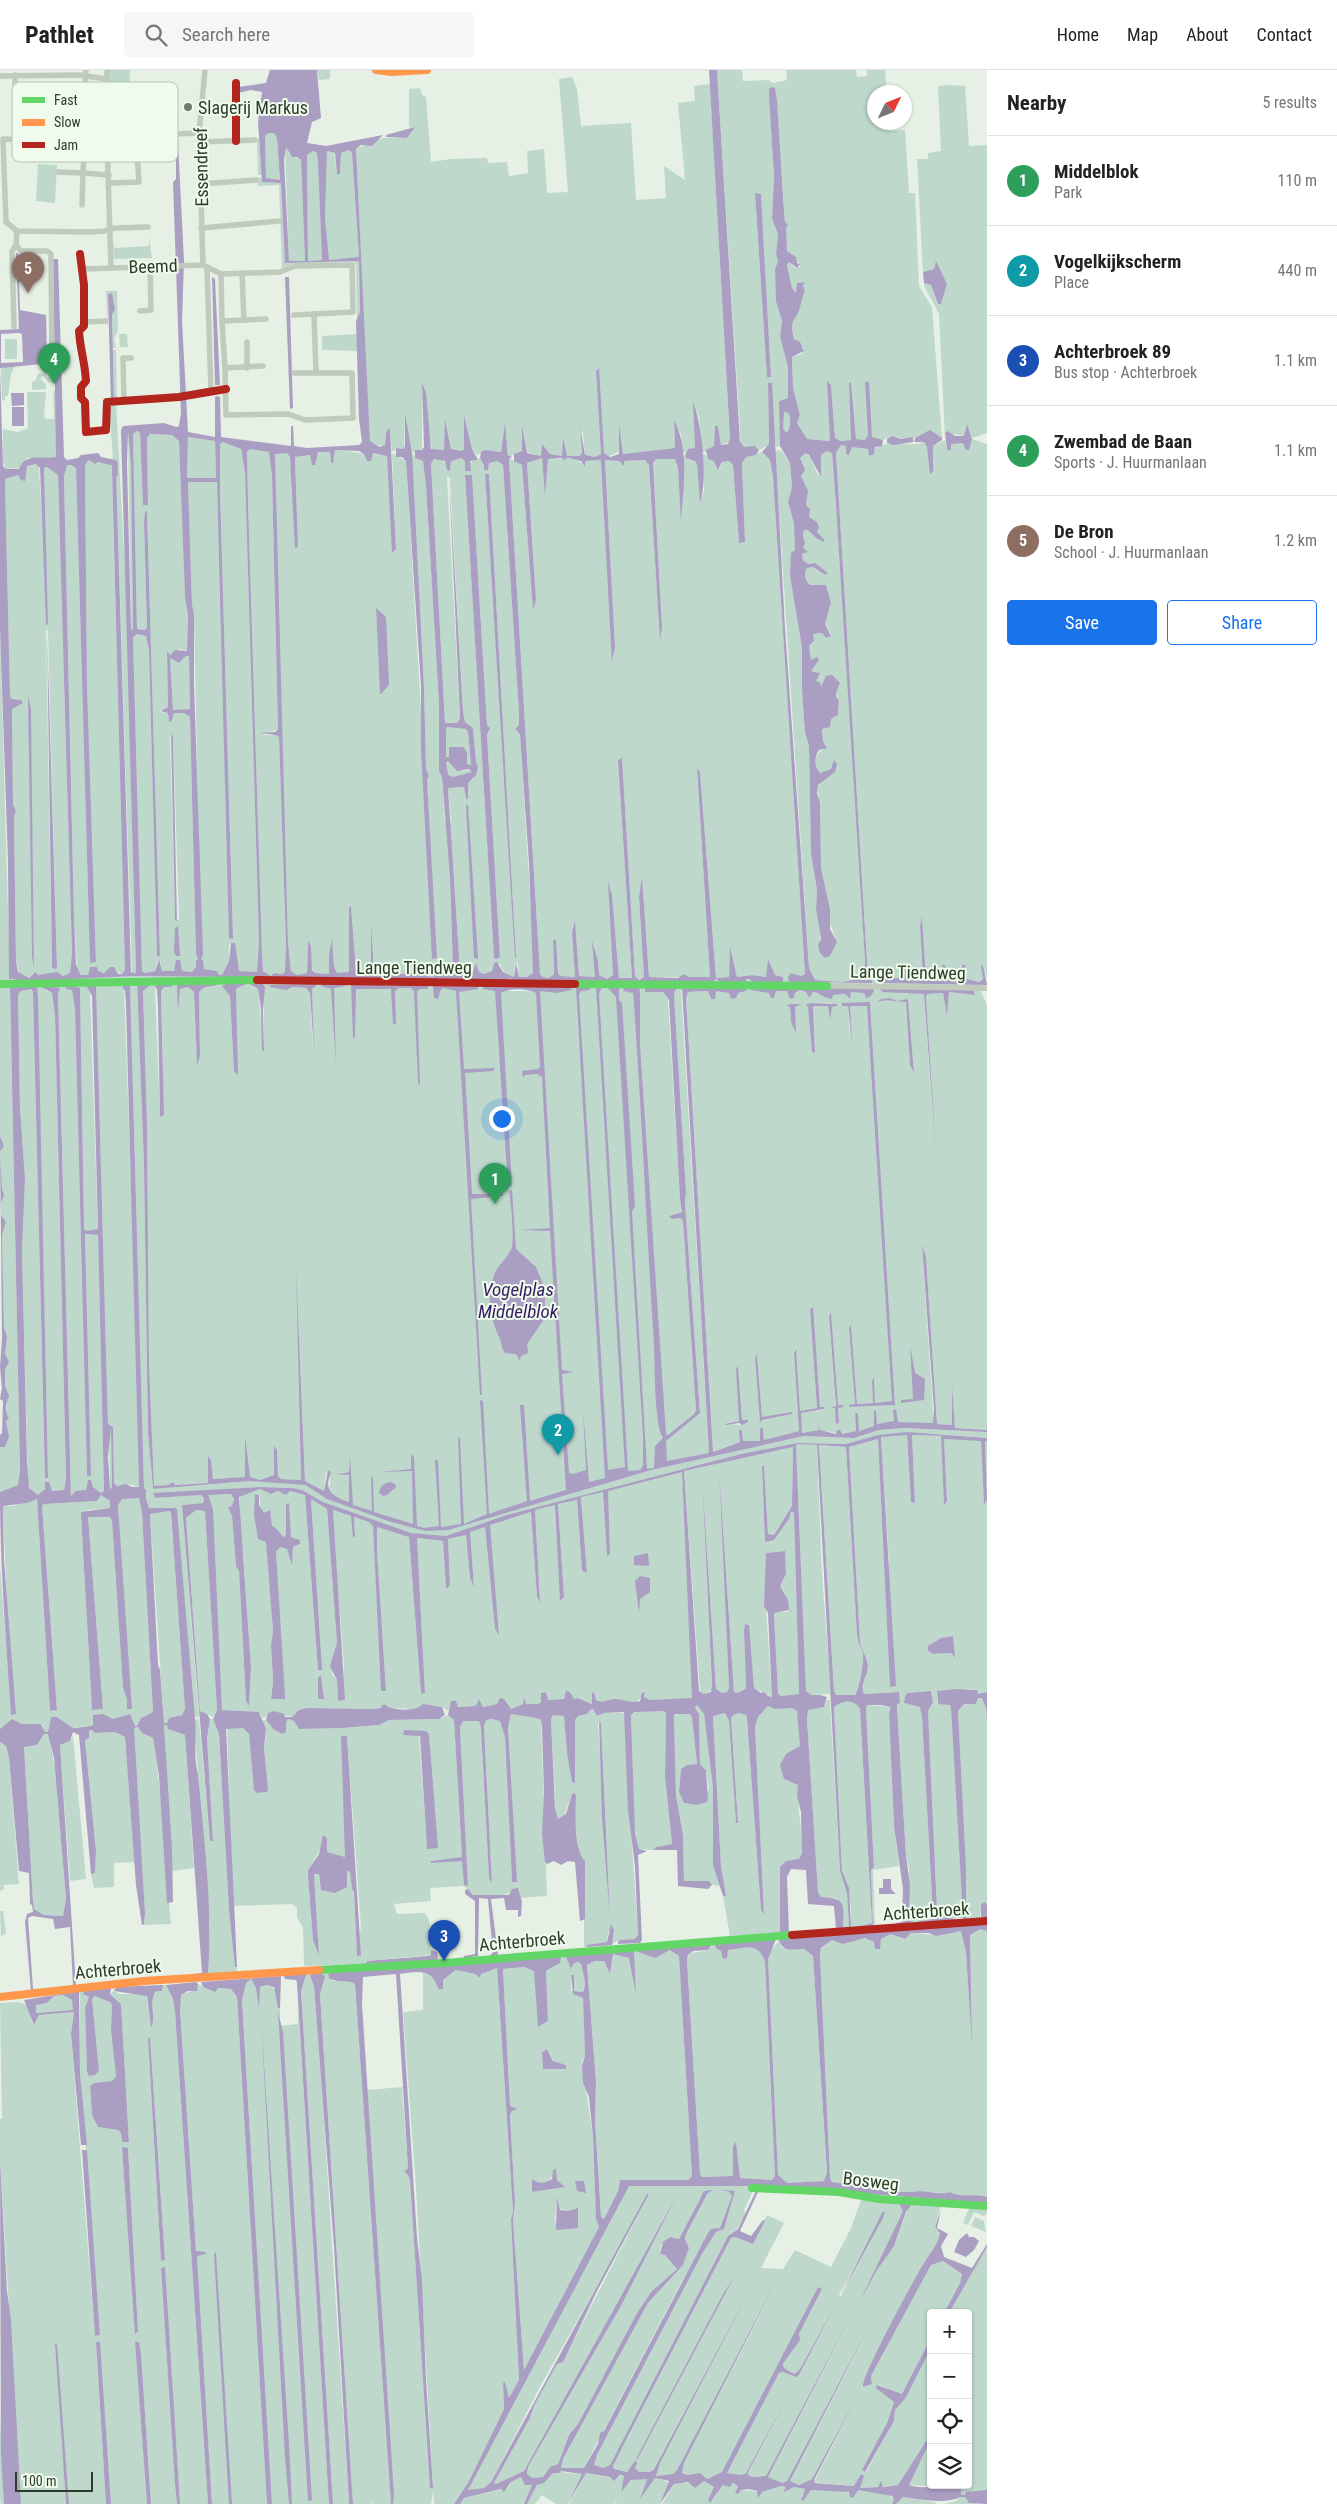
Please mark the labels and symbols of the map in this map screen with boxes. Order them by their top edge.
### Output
legend [12,82,178,162]
north arrow [867,85,912,130]
text: Fast [54,92,78,108]
place label: Slagerij Markus [198,97,308,118]
marker: Slagerij Markus [182,101,194,113]
text: Slow [54,114,81,130]
street label: Essendreef [190,127,212,207]
text: Jam [54,137,78,153]
pin: 5 [12,252,44,293]
street label: Beemd [128,255,178,277]
pin: 4 [38,343,70,384]
street label: Lange Tiendweg [356,957,472,978]
street label: Lange Tiendweg [850,960,966,984]
your location [489,1106,515,1132]
pin: 1 [479,1163,511,1204]
water label: Vogelplas Middelblok [478,1278,559,1323]
pin: 2 [542,1414,574,1455]
street label: Achterbroek [882,1898,970,1924]
pin: 3 [428,1920,460,1961]
street label: Achterbroek [478,1927,566,1955]
street label: Achterbroek [74,1955,162,1983]
street label: Bosweg [842,2167,900,2195]
scale bar [15,2469,92,2492]

